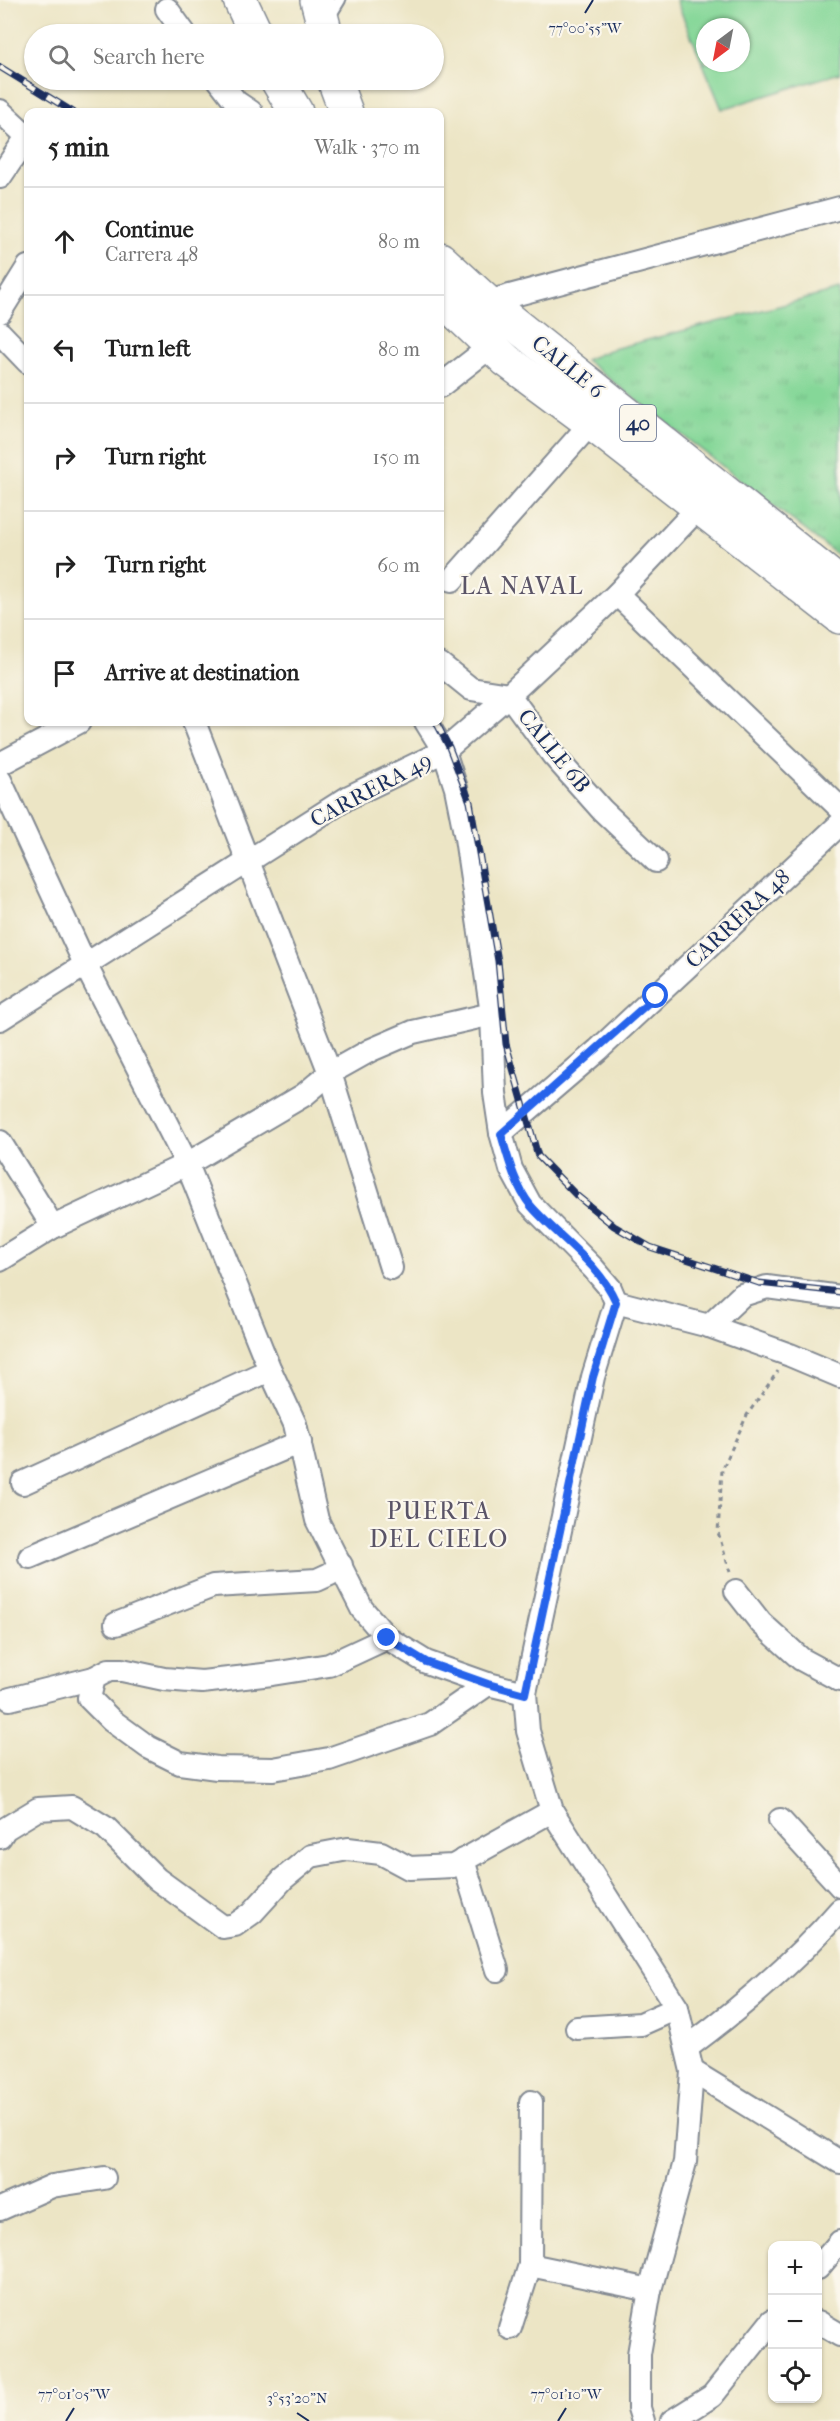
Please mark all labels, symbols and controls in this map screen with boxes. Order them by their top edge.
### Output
north arrow [696,18,750,72]
text: 77°00'55"W [548,19,623,37]
search box [24,24,444,90]
icon: search [45,41,78,74]
text: Search here [93,44,205,70]
text: 5 min [48,132,109,163]
text: Walk · 370 m [314,136,420,159]
text: Continue [105,217,194,243]
icon: ahead [48,225,81,258]
text: 80 m [378,230,420,253]
text: Carrera 48 [105,243,198,266]
street label: CALLE 6 [527,330,610,404]
icon: left [48,333,81,366]
text: Turn left [105,336,191,362]
text: 80 m [378,338,420,361]
road number: 40 [620,405,656,441]
icon: right [48,441,81,474]
text: Turn right [105,444,206,470]
text: 150 m [372,446,420,469]
icon: right [48,549,81,582]
text: Turn right [105,552,206,578]
text: 60 m [377,554,420,577]
district label: LA NAVAL [460,572,584,600]
icon: arrive [48,657,81,690]
text: Arrive at destination [105,660,299,686]
street label: CALLE 6B [512,704,596,798]
street label: CARRERA 49 [306,747,436,833]
street label: CARRERA 48 [680,864,796,974]
route start [642,982,668,1008]
district label: PUERTA DEL CIELO [369,1497,509,1553]
route end [373,1624,399,1650]
map controls [768,2241,822,2403]
button: + [768,2241,822,2295]
button: − [768,2295,822,2349]
button: locate [768,2349,822,2403]
text: 77°01'05"W [38,2385,111,2403]
text: 77°01'10"W [531,2385,603,2403]
text: 3°53'20"N [267,2389,328,2407]

